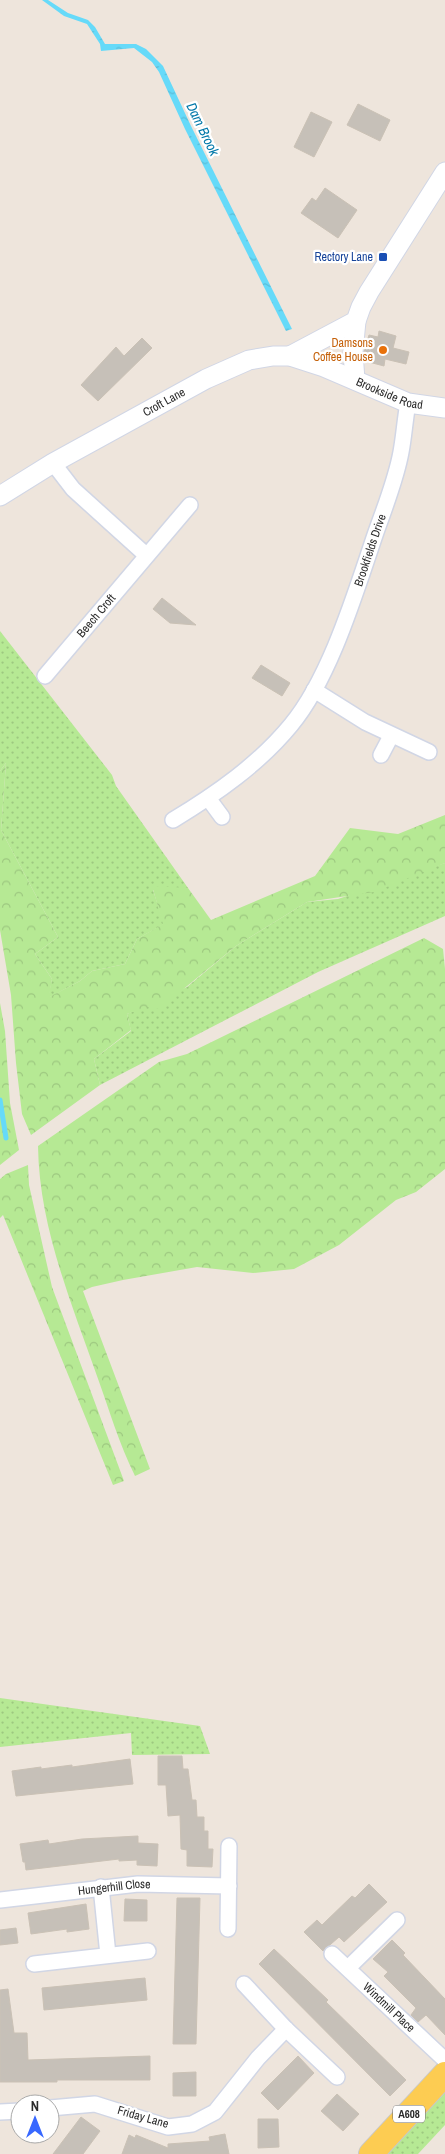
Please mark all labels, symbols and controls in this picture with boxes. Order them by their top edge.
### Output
water label: Dam Brook [182,99,224,160]
place label: Rectory Lane [314,249,373,265]
marker: Rectory Lane [377,251,389,263]
place label: Damsons Coffee House [313,335,373,365]
marker: Damsons Coffee House [377,344,389,356]
street label: Brookside Road [354,374,424,413]
street label: Croft Lane [140,384,188,420]
street label: Brookfields Drive [350,512,390,589]
street label: Beech Croft [73,591,119,641]
street label: Hungerhill Close [77,1876,151,1899]
street label: Windmill Place [359,1979,418,2036]
north arrow [10,2094,60,2144]
text: N [31,2097,39,2115]
street label: Friday Lane [116,2102,170,2132]
road number: A608 [393,2106,425,2122]

